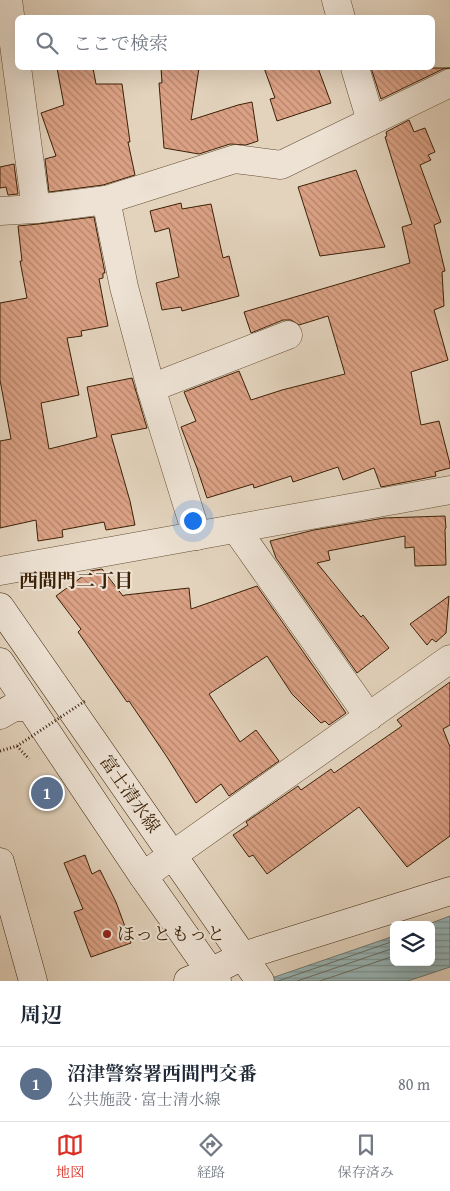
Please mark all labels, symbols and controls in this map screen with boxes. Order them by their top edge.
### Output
search box [15,15,435,70]
icon: search [33,29,61,57]
text: ここで検索 [73,29,168,57]
your location [180,508,206,534]
district label: 西間門二丁目 [19,566,133,594]
street label: 富士清水線 [94,749,167,838]
pin: 1 [31,774,63,812]
place label: ほっともっと [117,920,225,947]
map controls [390,921,435,966]
button: layers [390,921,435,966]
marker: ほっともっと [101,928,113,940]
text: 周辺 [20,999,62,1030]
text: 沼津警察署西間門交番 [67,1059,257,1087]
text: 1 [32,1072,40,1096]
text: 80 m [398,1072,430,1096]
text: 公共施設 · 富士清水線 [67,1087,221,1111]
tab: 地図 [56,1131,84,1182]
tab: 経路 [197,1131,225,1182]
tab: 保存済み [338,1131,394,1182]

